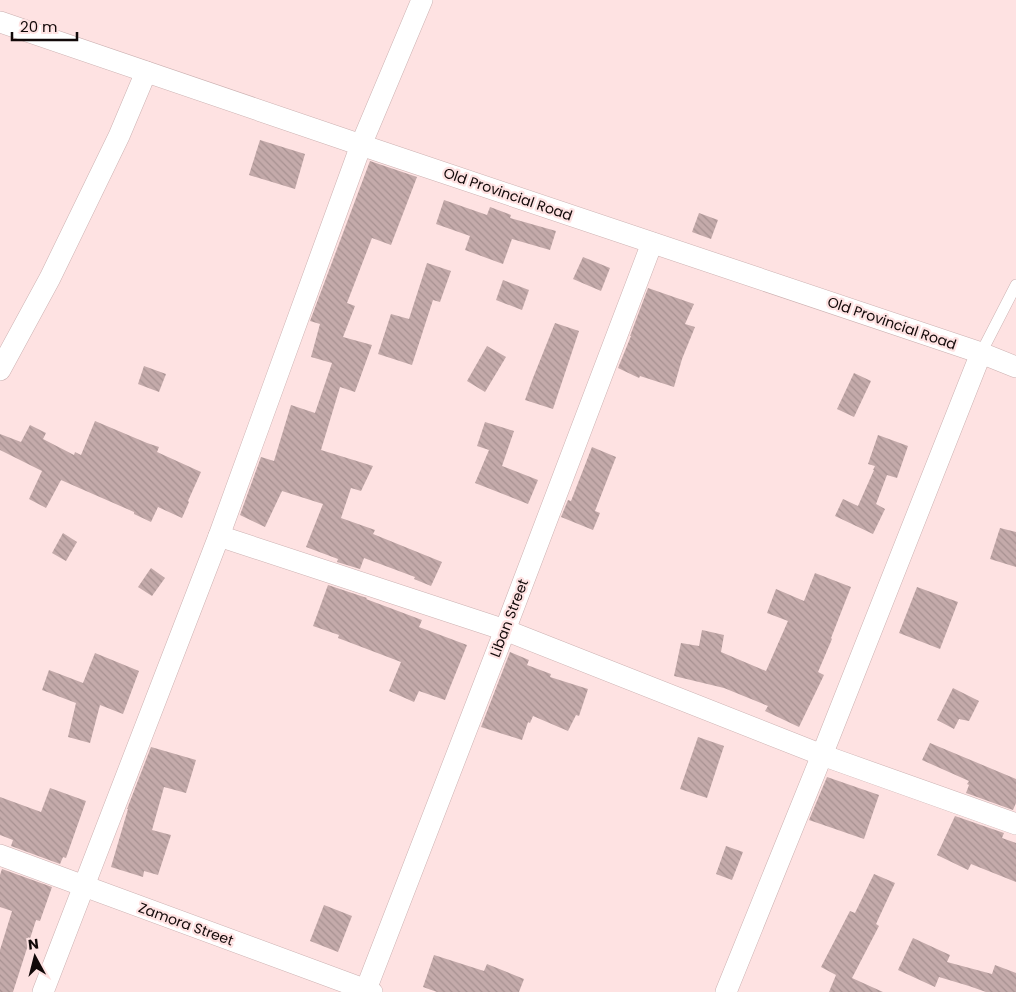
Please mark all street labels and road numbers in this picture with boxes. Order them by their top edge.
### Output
street label: Old Provincial Road [441,163,575,225]
street label: Old Provincial Road [825,292,959,354]
street label: Liban Street [485,576,533,660]
street label: Zamora Street [136,898,236,950]

